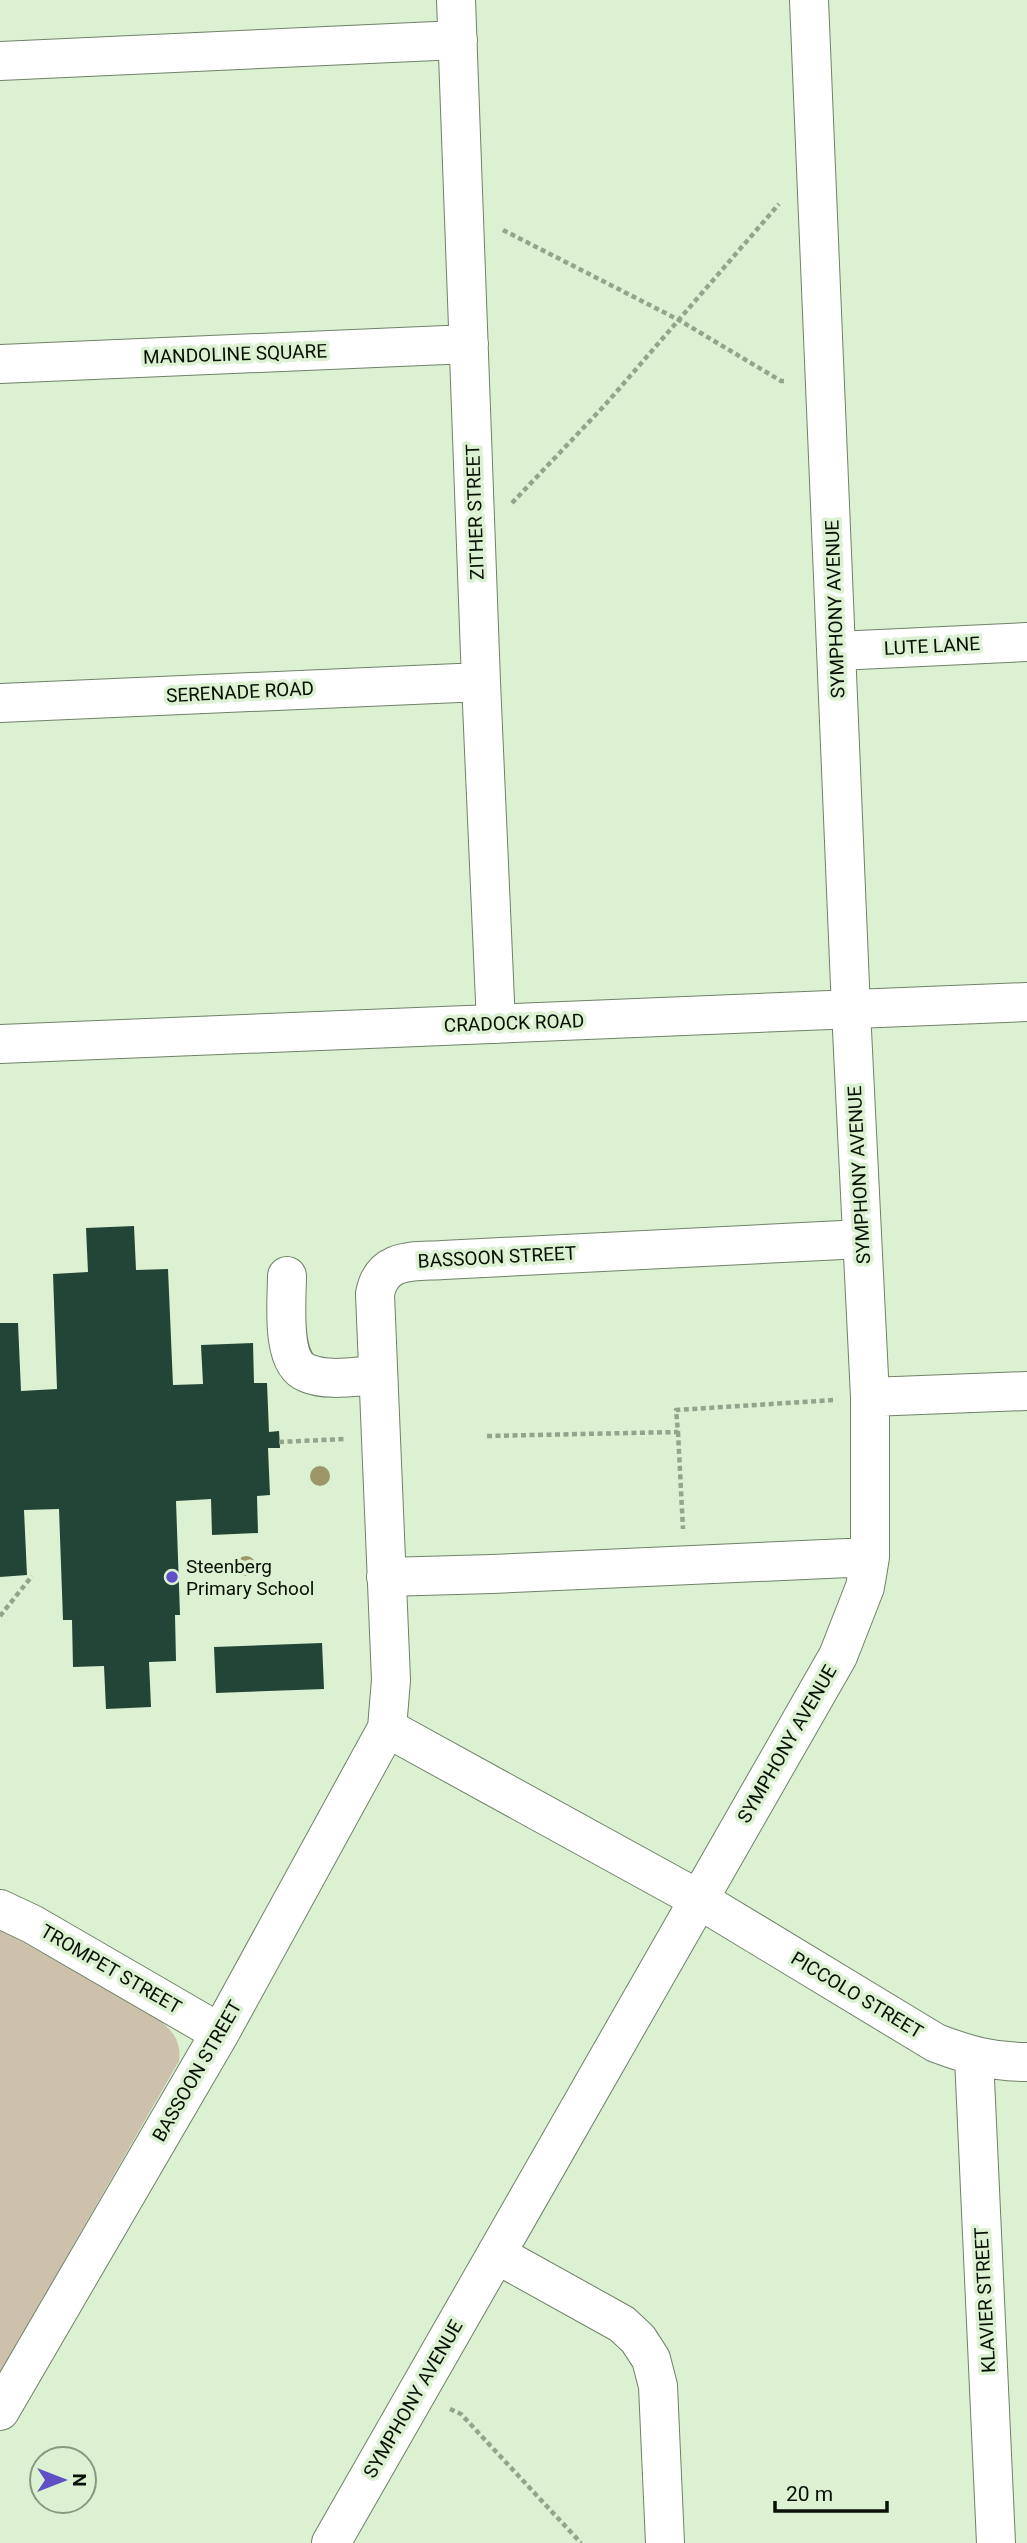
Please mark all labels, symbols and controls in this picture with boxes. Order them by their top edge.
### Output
street label: MANDOLINE SQUARE [143,339,328,369]
street label: ZITHER STREET [461,444,489,580]
street label: SYMPHONY AVENUE [820,519,850,699]
street label: LUTE LANE [883,632,981,660]
street label: SERENADE ROAD [165,677,315,707]
street label: CRADOCK ROAD [443,1009,585,1037]
street label: SYMPHONY AVENUE [843,1085,875,1265]
street label: BASSOON STREET [417,1241,577,1273]
place label: Steenberg Primary School [186,1555,314,1600]
marker: Steenberg Primary School [164,1569,180,1585]
street label: SYMPHONY AVENUE [732,1661,842,1827]
street label: TROMPET STREET [36,1919,186,2019]
street label: PICCOLO STREET [787,1947,927,2043]
street label: BASSOON STREET [147,1997,247,2145]
street label: KLAVIER STREET [970,2227,1000,2373]
street label: SYMPHONY AVENUE [358,2316,468,2482]
north arrow [28,2445,98,2515]
scale bar [775,2470,887,2514]
text: N [68,2473,91,2487]
text: 20 m [786,2482,833,2506]

